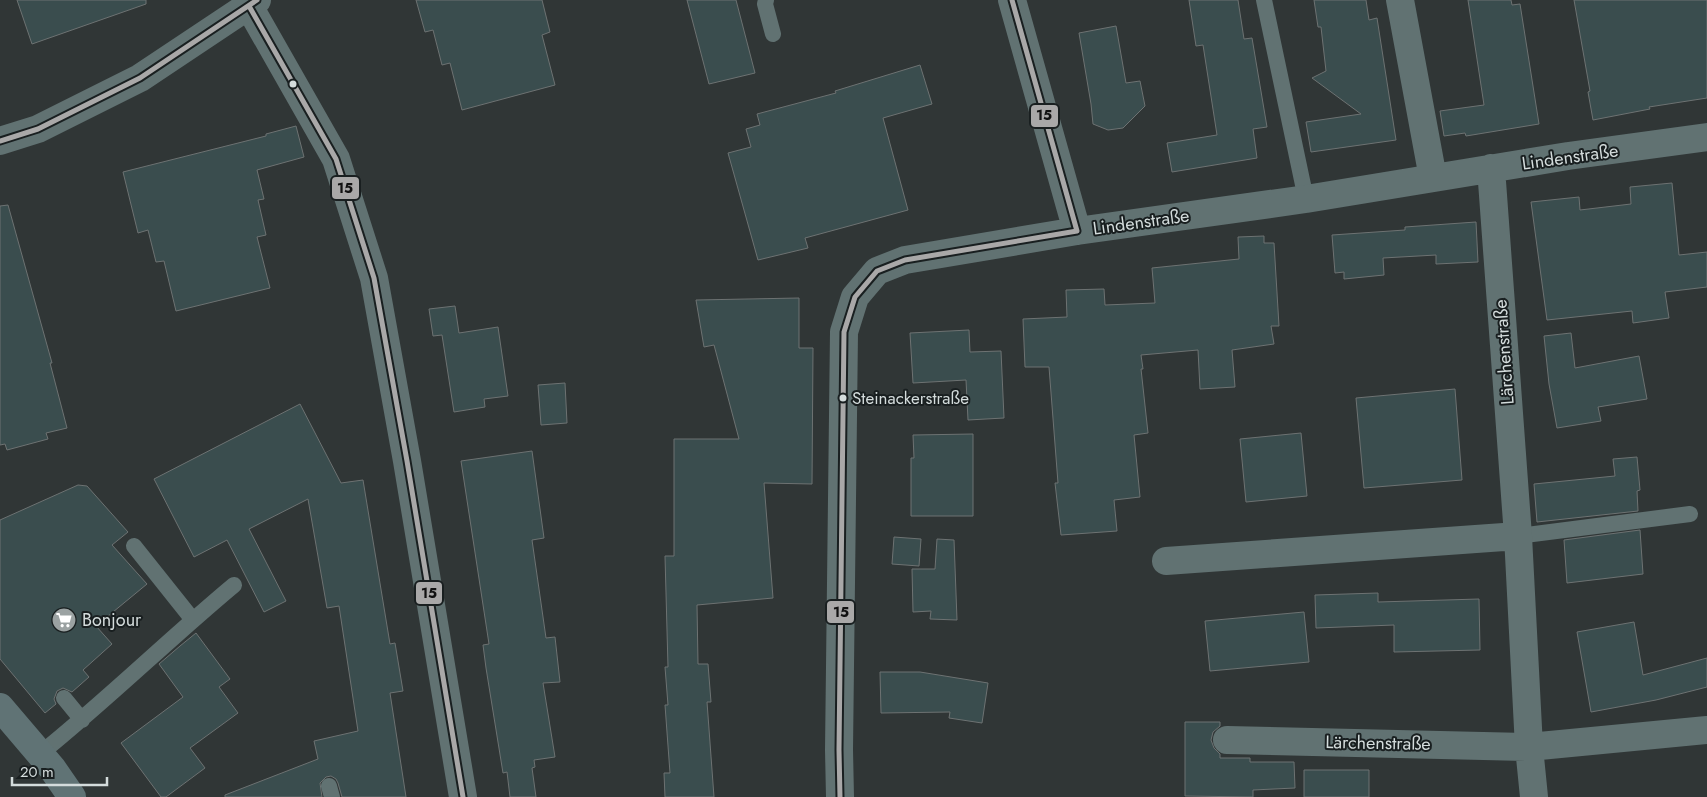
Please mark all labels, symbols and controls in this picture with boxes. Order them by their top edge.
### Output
unlabelled marker [288,79,298,89]
line badge: 15 [1030,104,1059,128]
text: 15 [1036,105,1052,125]
street label: Lindenstraße [1520,137,1620,177]
line badge: 15 [331,176,360,200]
text: 15 [337,178,353,198]
street label: Lindenstraße [1091,202,1191,242]
street label: Lärchenstraße [1487,299,1521,405]
place label: Steinackerstraße [852,386,969,410]
marker: Steinackerstraße [838,393,848,403]
line badge: 15 [415,581,443,605]
text: 15 [421,583,437,603]
line badge: 15 [826,600,855,624]
text: 15 [833,602,849,622]
supermarket icon: Bonjour [51,607,77,633]
place label: Bonjour [82,607,142,633]
street label: Lärchenstraße [1325,729,1431,757]
scale bar [12,754,108,786]
text: 20 m [20,761,54,783]

